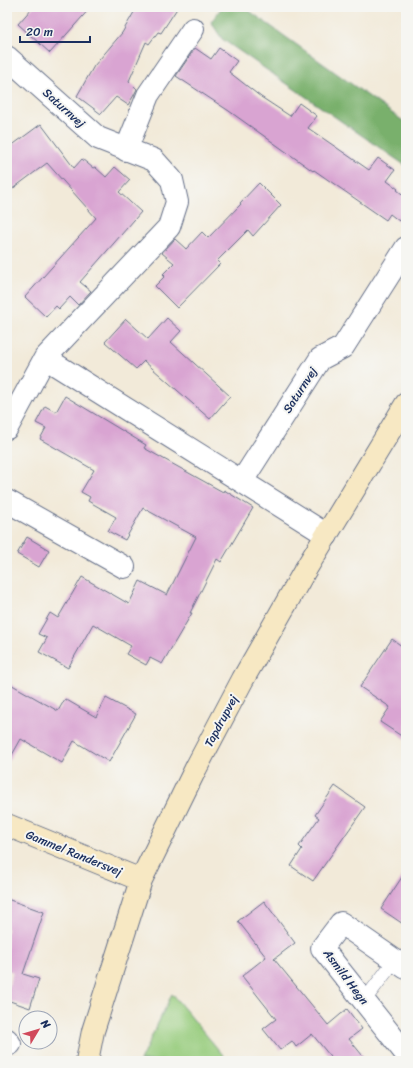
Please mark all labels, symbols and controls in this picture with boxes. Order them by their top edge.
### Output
scale bar [20,18,90,44]
text: 20 m [26,21,53,43]
street label: Saturnvej [37,82,91,134]
street label: Saturnvej [277,362,323,418]
street label: Tapdrupvej [198,690,244,751]
street label: Gammel Randersvej [22,824,126,883]
street label: Asmild Hegn [317,943,375,1010]
north arrow [18,1010,58,1050]
text: N [35,1015,56,1033]

